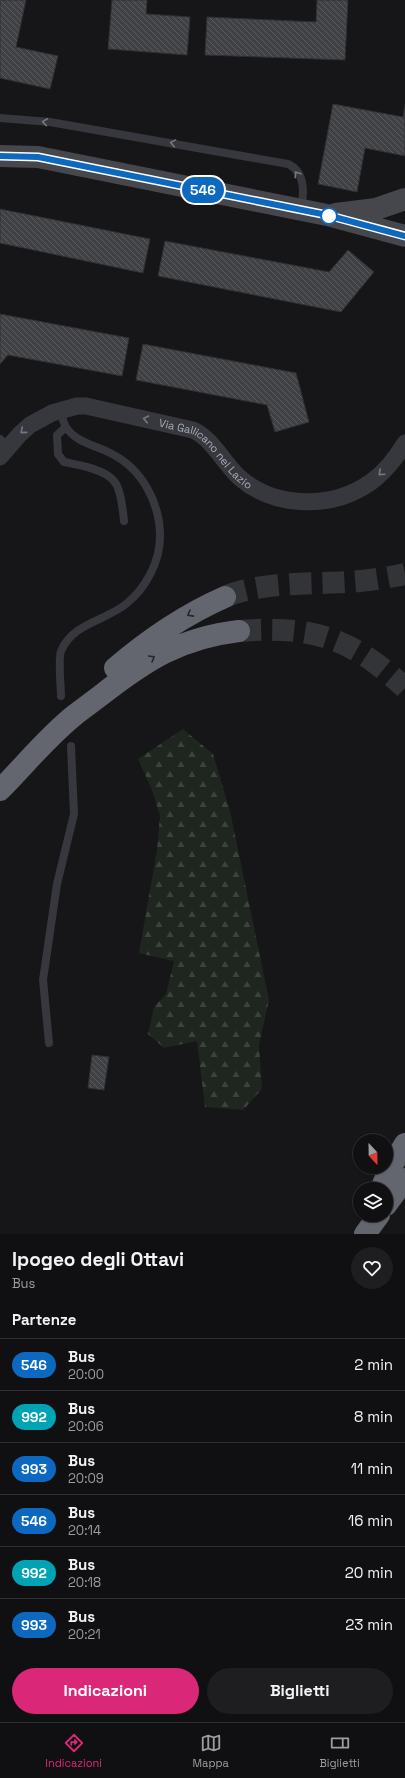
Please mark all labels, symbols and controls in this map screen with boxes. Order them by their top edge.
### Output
one-way arrow [42,118,48,127]
one-way arrow [170,139,176,148]
one-way arrow [295,171,302,178]
line badge: 546 [180,177,226,203]
text: 546 [190,181,216,199]
unlabelled marker [320,207,338,225]
one-way arrow [142,416,149,424]
street label: Via Gallicano nel Lazio [158,416,255,492]
one-way arrow [20,426,28,434]
one-way arrow [378,469,386,476]
one-way arrow [187,610,194,617]
one-way arrow [148,656,155,663]
north arrow [353,1134,393,1174]
map controls [353,1134,393,1222]
button: layers [353,1182,393,1222]
text: Ipogeo degli Ottavi [12,1247,184,1272]
button: heart [351,1247,393,1289]
text: Bus [12,1275,35,1292]
text: Partenze [12,1310,76,1329]
text: Bus [68,1347,95,1366]
text: 2 min [354,1355,393,1374]
text: 546 [21,1356,47,1374]
text: 20:00 [68,1366,104,1383]
text: Bus [68,1399,95,1418]
text: 8 min [354,1407,393,1426]
text: 992 [21,1408,47,1426]
text: 20:06 [68,1418,104,1435]
text: Bus [68,1451,95,1470]
text: 11 min [351,1459,393,1478]
text: 993 [21,1460,47,1478]
text: 20:09 [68,1470,104,1487]
text: Bus [68,1503,95,1522]
text: 16 min [348,1511,393,1530]
text: 546 [21,1512,47,1530]
text: 20:14 [68,1522,101,1539]
text: Bus [68,1555,95,1574]
text: 20 min [345,1563,393,1582]
text: 992 [21,1564,47,1582]
text: 20:18 [68,1574,101,1591]
text: Bus [68,1607,95,1626]
text: 23 min [345,1615,393,1634]
text: 993 [21,1616,47,1634]
text: 20:21 [68,1626,101,1643]
button: Indicazioni [12,1668,199,1714]
button: Biglietti [207,1668,393,1714]
tab: Indicazioni [45,1732,102,1770]
tab: Mappa [193,1732,229,1770]
tab: Biglietti [319,1732,360,1770]

